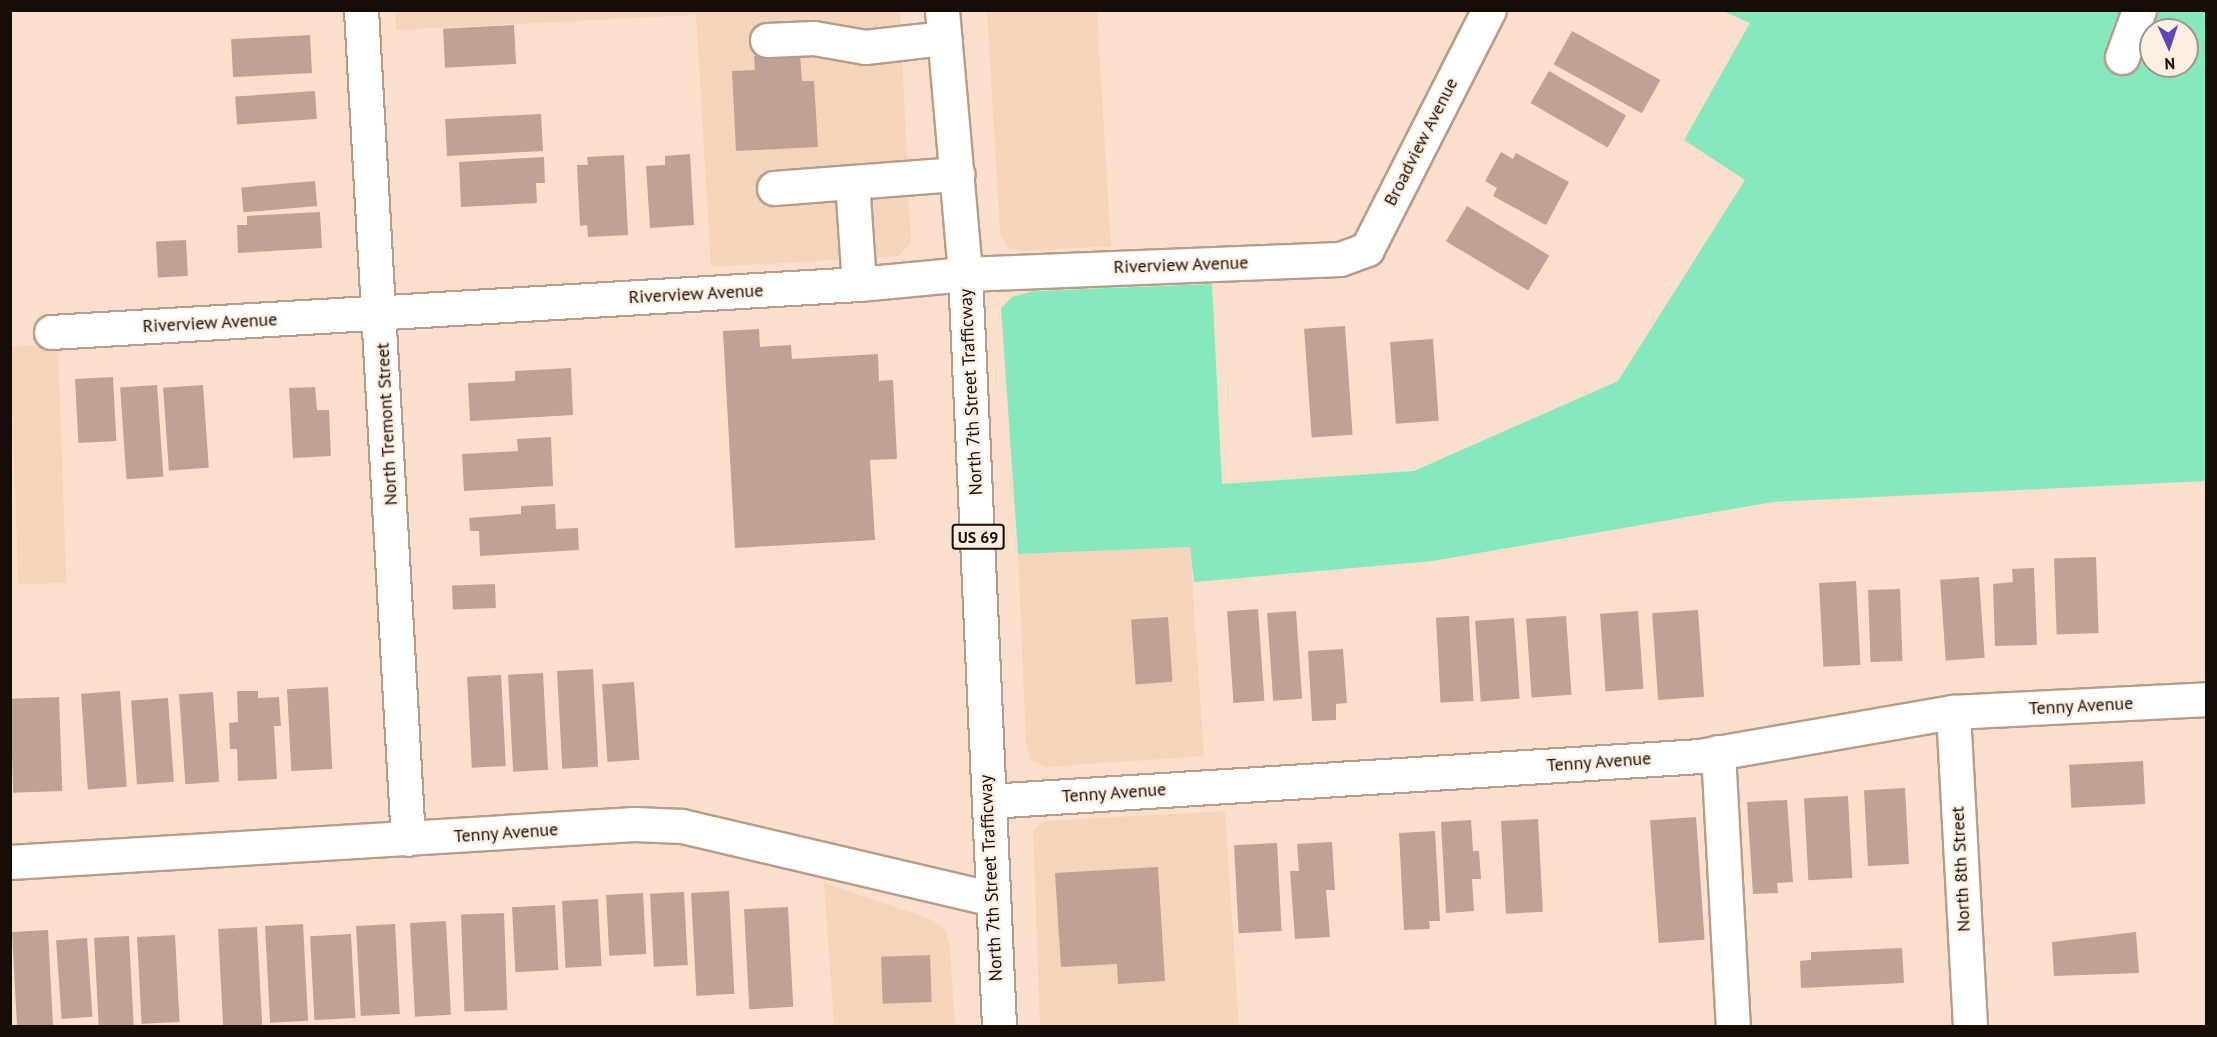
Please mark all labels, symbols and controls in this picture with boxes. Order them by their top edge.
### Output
north arrow [2139,18,2199,78]
text: N [2164,54,2176,74]
street label: Broadview Avenue [1379,74,1463,210]
street label: Riverview Avenue [1113,252,1249,278]
street label: Riverview Avenue [628,280,764,308]
street label: North 7th Street Trafficway [955,288,987,496]
street label: Riverview Avenue [142,309,278,337]
street label: North Tremont Street [372,342,402,506]
road number: US 69 [951,524,1005,550]
street label: Tenny Avenue [2028,692,2134,720]
street label: Tenny Avenue [1545,748,1653,776]
street label: North 7th Street Trafficway [975,774,1007,982]
street label: Tenny Avenue [1060,779,1168,807]
street label: North 8th Street [1947,806,1975,932]
street label: Tenny Avenue [452,819,560,847]

